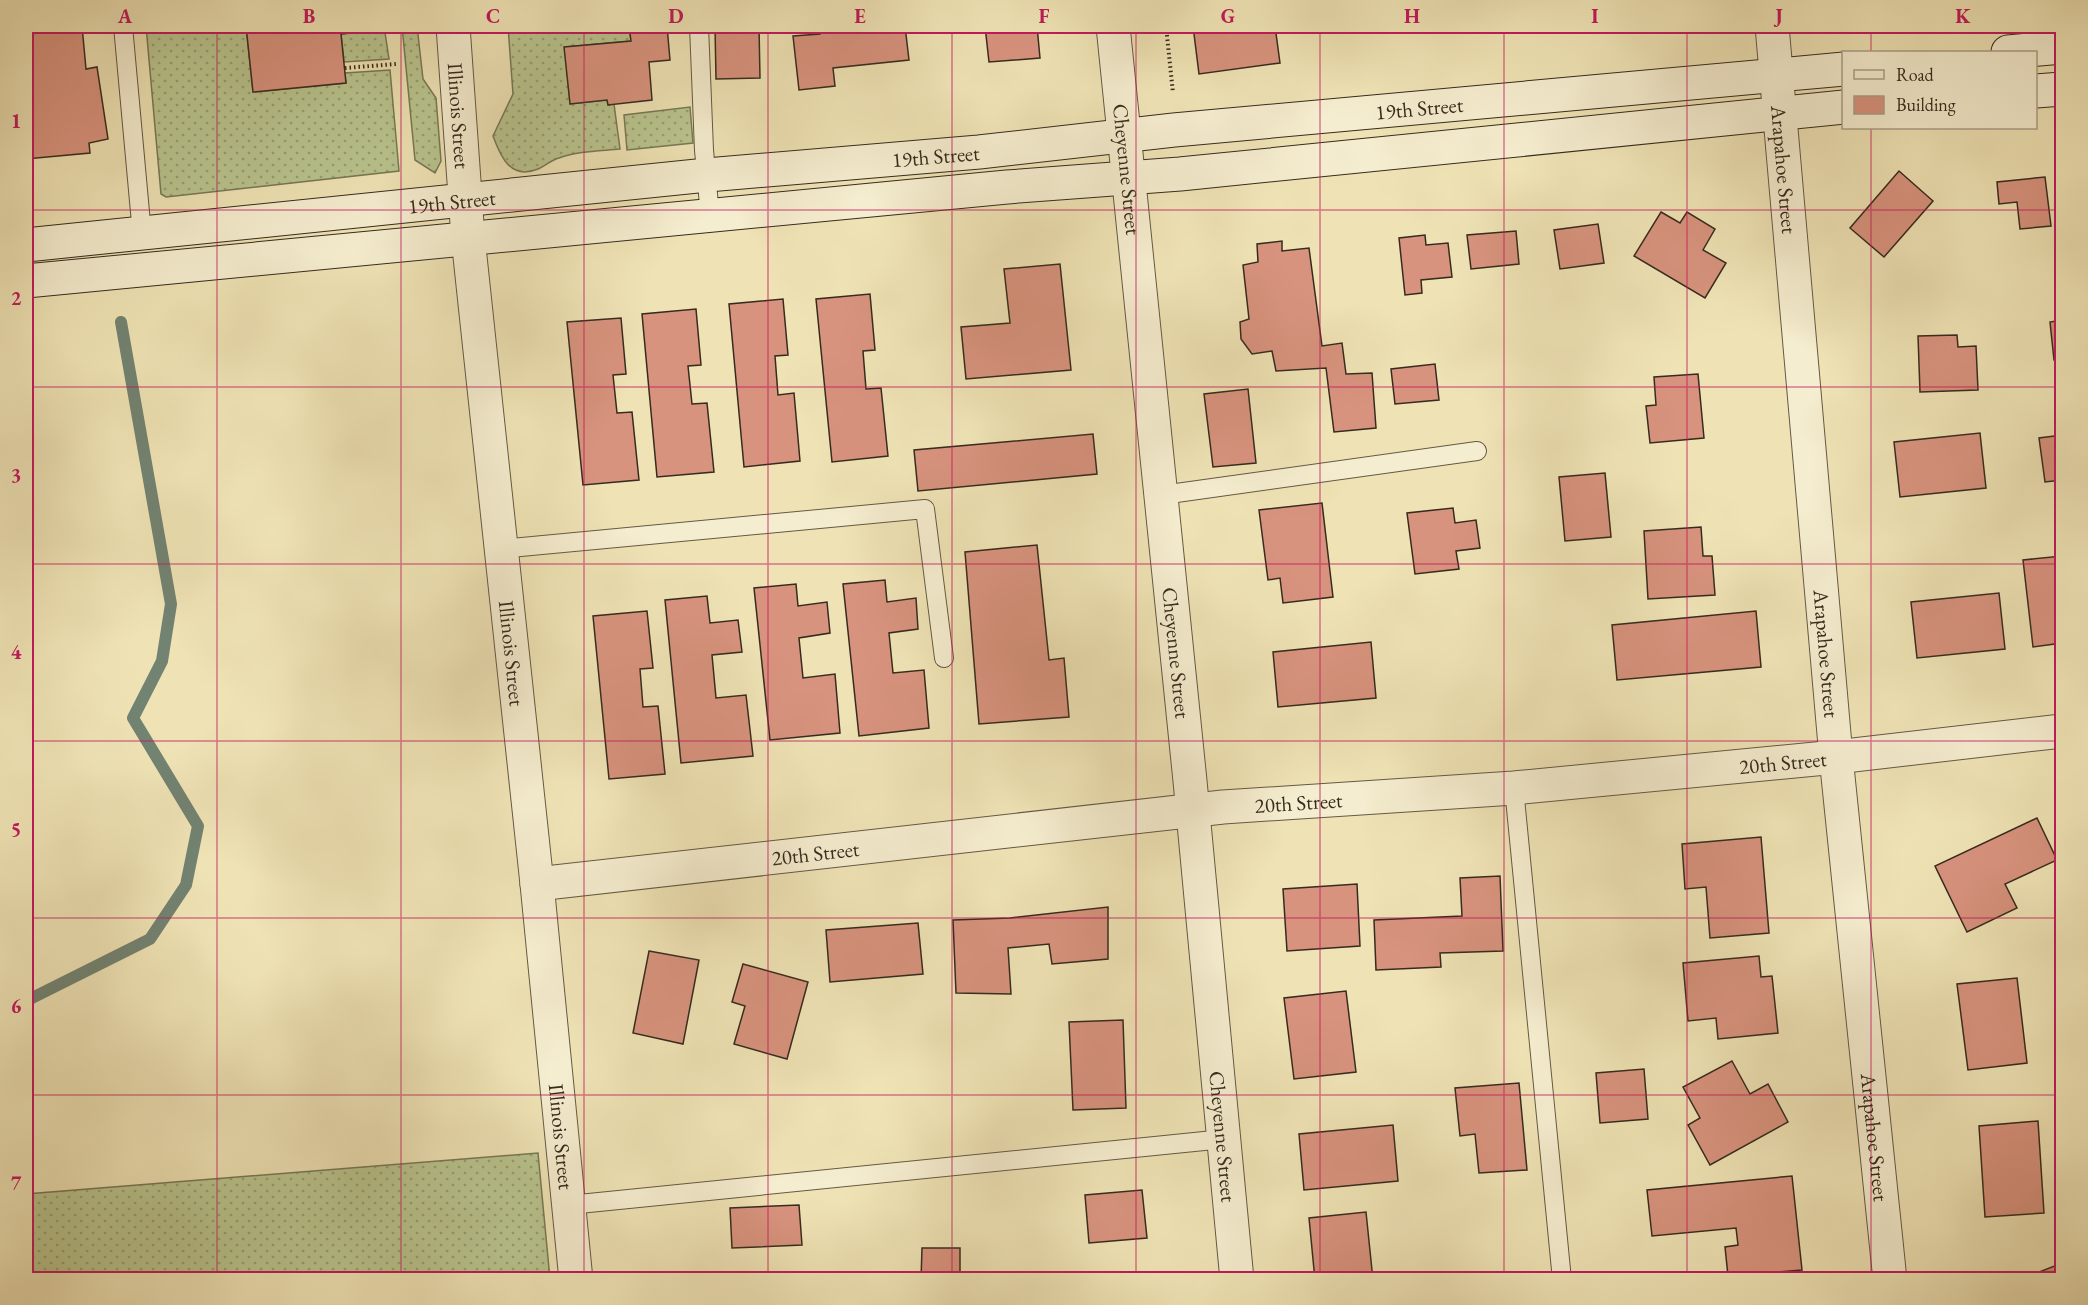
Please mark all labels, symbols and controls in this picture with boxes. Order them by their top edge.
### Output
text: A [117,3,133,29]
text: B [303,3,315,29]
text: C [486,3,500,29]
text: D [668,3,684,29]
text: E [854,3,866,29]
text: F [1039,3,1050,29]
text: G [1221,3,1235,29]
text: H [1404,3,1420,29]
text: I [1591,3,1599,29]
text: J [1773,3,1783,29]
text: K [1955,3,1971,29]
legend [1842,51,2037,129]
street label: Illinois Street [442,62,477,170]
text: Road [1896,63,1935,86]
street label: 19th Street [1374,90,1465,125]
text: Building [1896,93,1956,116]
street label: Cheyenne Street [1108,102,1148,236]
street label: Arapahoe Street [1765,103,1804,235]
text: 1 [11,108,21,134]
street label: 19th Street [891,138,981,173]
street label: 19th Street [407,183,497,219]
text: 2 [11,285,22,311]
text: 3 [11,462,21,488]
street label: Cheyenne Street [1157,586,1197,720]
street label: Arapahoe Street [1808,587,1846,719]
street label: Illinois Street [493,599,531,708]
text: 4 [11,639,22,665]
street label: 20th Street [1738,744,1828,780]
street label: 20th Street [1254,786,1344,818]
text: 5 [11,816,21,842]
street label: 20th Street [770,834,861,871]
text: 6 [11,993,22,1019]
street label: Cheyenne Street [1204,1070,1243,1204]
street label: Arapahoe Street [1855,1071,1895,1203]
street label: Illinois Street [543,1082,581,1191]
text: 7 [11,1170,22,1196]

